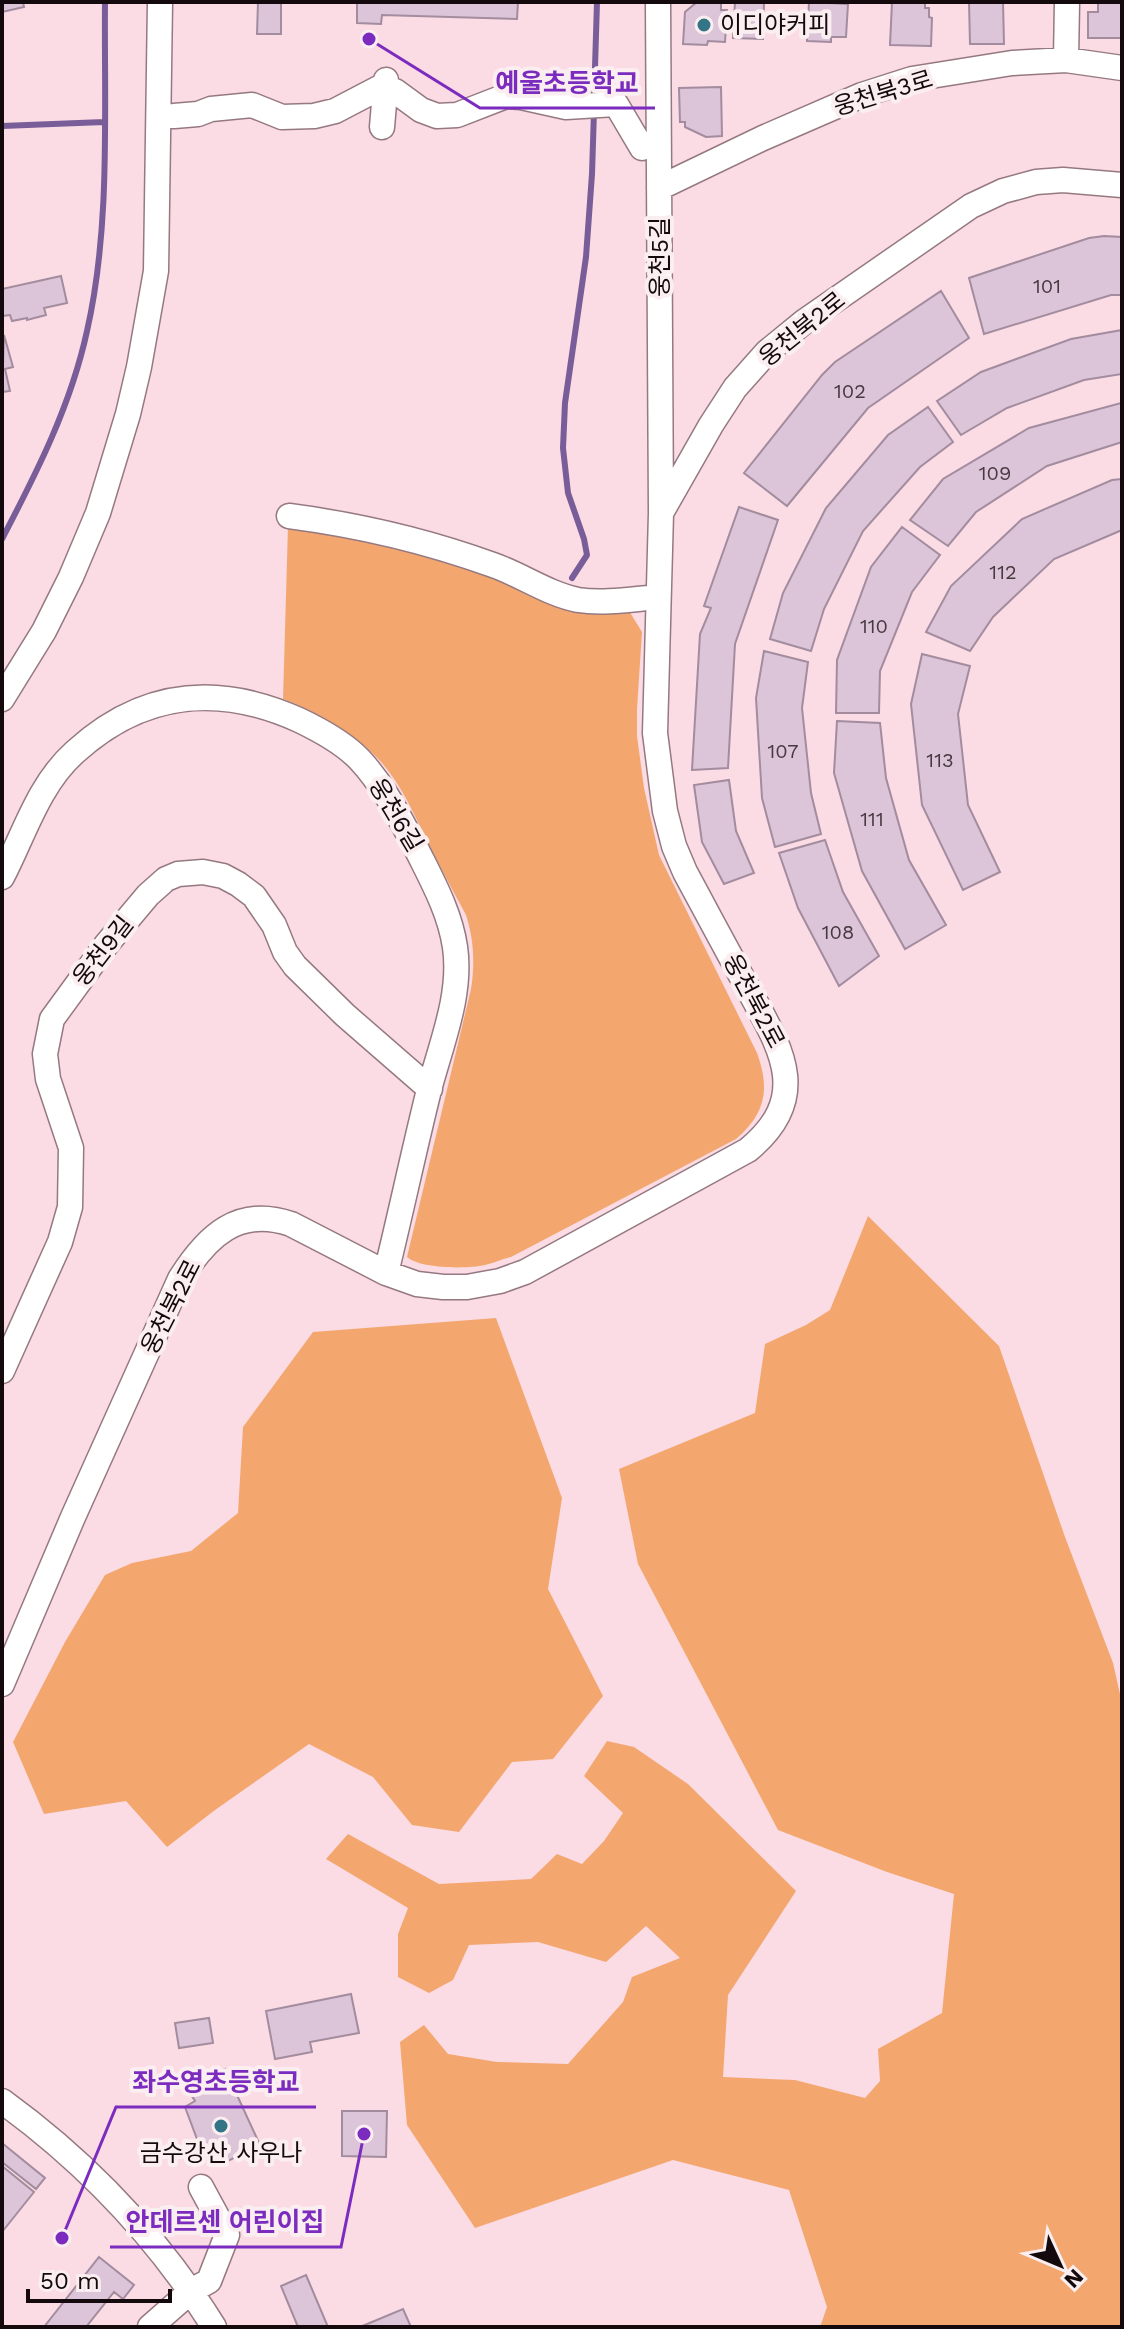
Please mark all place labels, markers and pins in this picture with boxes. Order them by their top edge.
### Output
place label: 이디야커피 [720,11,830,39]
marker: 이디야커피 [695,16,713,34]
callout: 예울초등학교 [480,58,655,108]
callout: 좌수영초등학교 [116,2057,316,2107]
marker: 금수강산 사우나 [212,2117,230,2135]
place label: 금수강산 사우나 [140,2139,302,2167]
callout: 안데르센 어린이집 [110,2197,341,2247]

